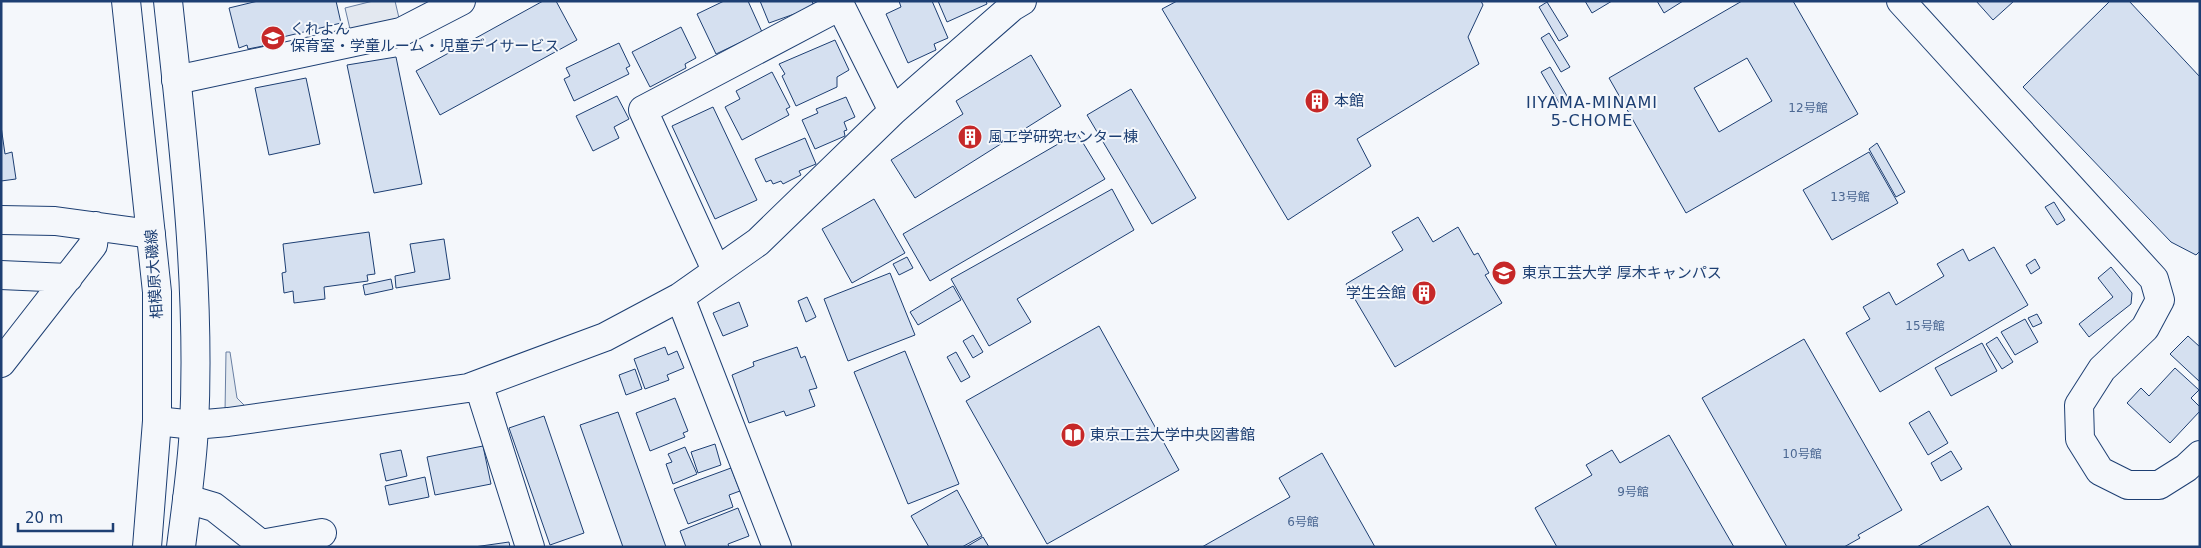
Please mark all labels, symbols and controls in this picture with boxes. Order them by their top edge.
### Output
place label: くれよん 保育室・学童ルーム・児童デイサービス [290,20,560,55]
school or university icon: くれよん 保育室・学童ルーム・児童デイサービス [260,25,286,51]
building icon: 本館 [1304,88,1330,114]
place label: 本館 [1334,92,1364,110]
district label: IIYAMA-MINAMI 5-CHOME [1526,93,1658,130]
house number: 12号館 [1788,101,1828,115]
building icon: 風工学研究センター棟 [957,124,983,150]
place label: 風工学研究センター棟 [988,128,1138,146]
house number: 13号館 [1830,190,1870,204]
street label: 相模原大磯線 [142,228,166,320]
school or university icon: 東京工芸大学 厚木キャンパス [1491,260,1517,286]
place label: 東京工芸大学 厚木キャンパス [1522,264,1722,282]
building icon: 学生会館 [1411,280,1437,306]
place label: 学生会館 [1346,284,1406,302]
house number: 15号館 [1905,319,1945,333]
library icon: 東京工芸大学中央図書館 [1060,422,1086,448]
place label: 東京工芸大学中央図書館 [1090,426,1255,444]
house number: 10号館 [1782,447,1822,461]
house number: 9号館 [1617,485,1649,499]
scale bar [18,500,112,532]
text: 20 m [25,509,63,527]
house number: 6号館 [1287,515,1319,529]

